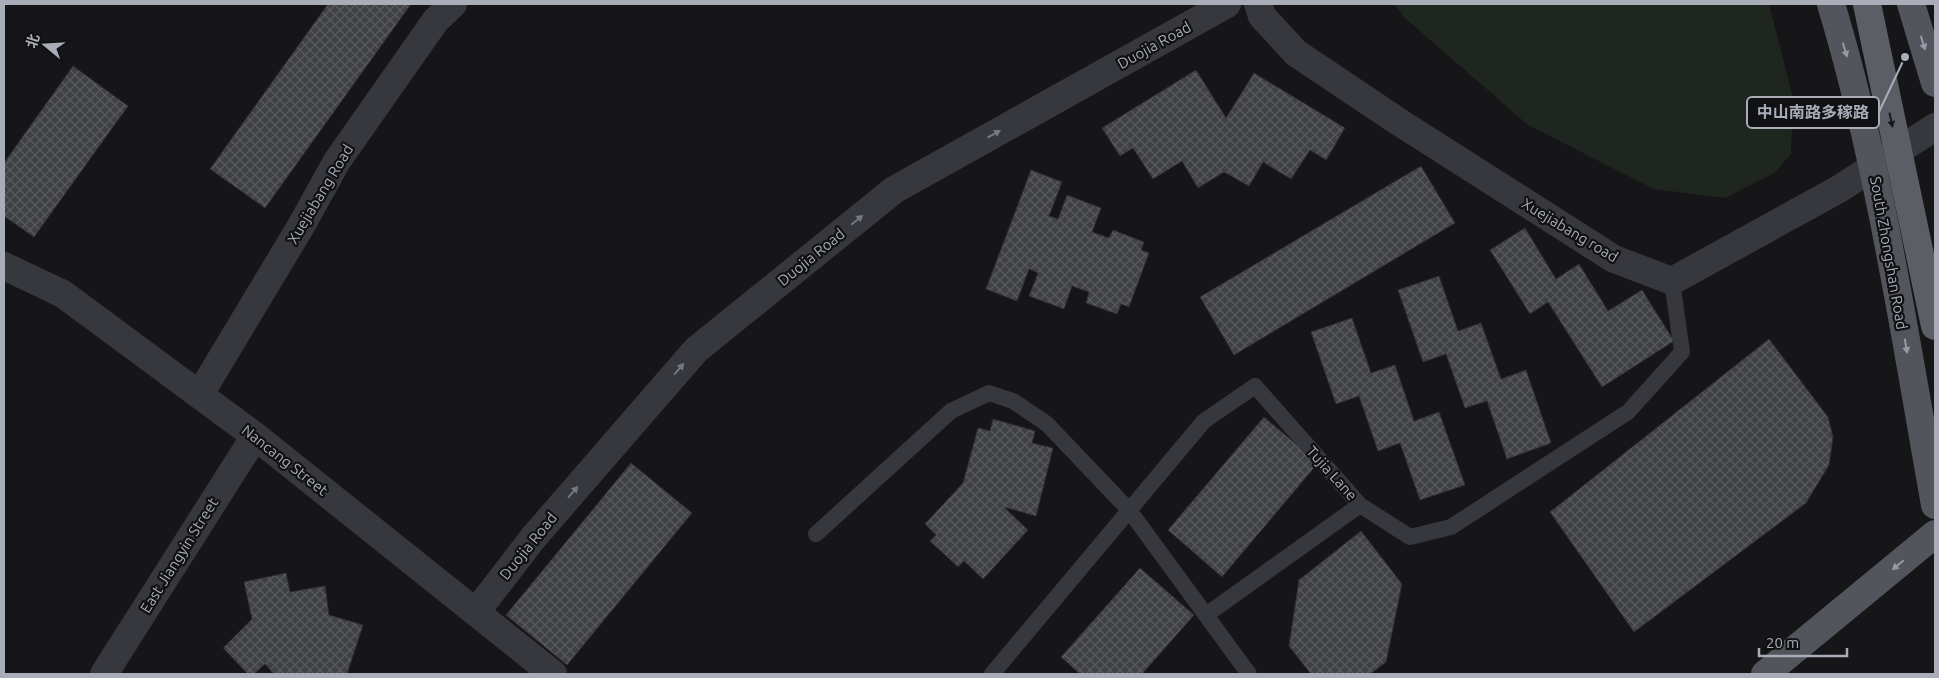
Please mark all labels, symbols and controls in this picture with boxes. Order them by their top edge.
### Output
street label: Duojia Road [1114,18,1194,72]
north arrow [20,20,70,70]
text: 北 [23,32,42,50]
one-way arrow [1919,36,1927,51]
one-way arrow [1841,43,1849,58]
callout: 中山南路多稼路 [1747,97,1879,128]
text: 中山南路多稼路 [1757,103,1869,121]
one-way arrow [1888,112,1896,128]
one-way arrow [987,130,1002,138]
street label: Xuejiabang Road [284,141,356,247]
street label: South Zhongshan Road [1867,175,1911,331]
street label: Xuejiabang road [1519,195,1621,265]
one-way arrow [850,214,863,225]
street label: Duojia Road [774,225,848,289]
one-way arrow [1903,339,1911,355]
one-way arrow [674,363,685,376]
street label: Nancang Street [239,421,331,499]
street label: Tujia Lane [1303,442,1361,504]
one-way arrow [567,485,578,498]
street label: East Jiangyin Street [137,494,221,616]
street label: Duojia Road [496,509,560,583]
one-way arrow [1892,559,1904,570]
scale bar [1759,626,1846,658]
text: 20 m [1766,634,1799,651]

